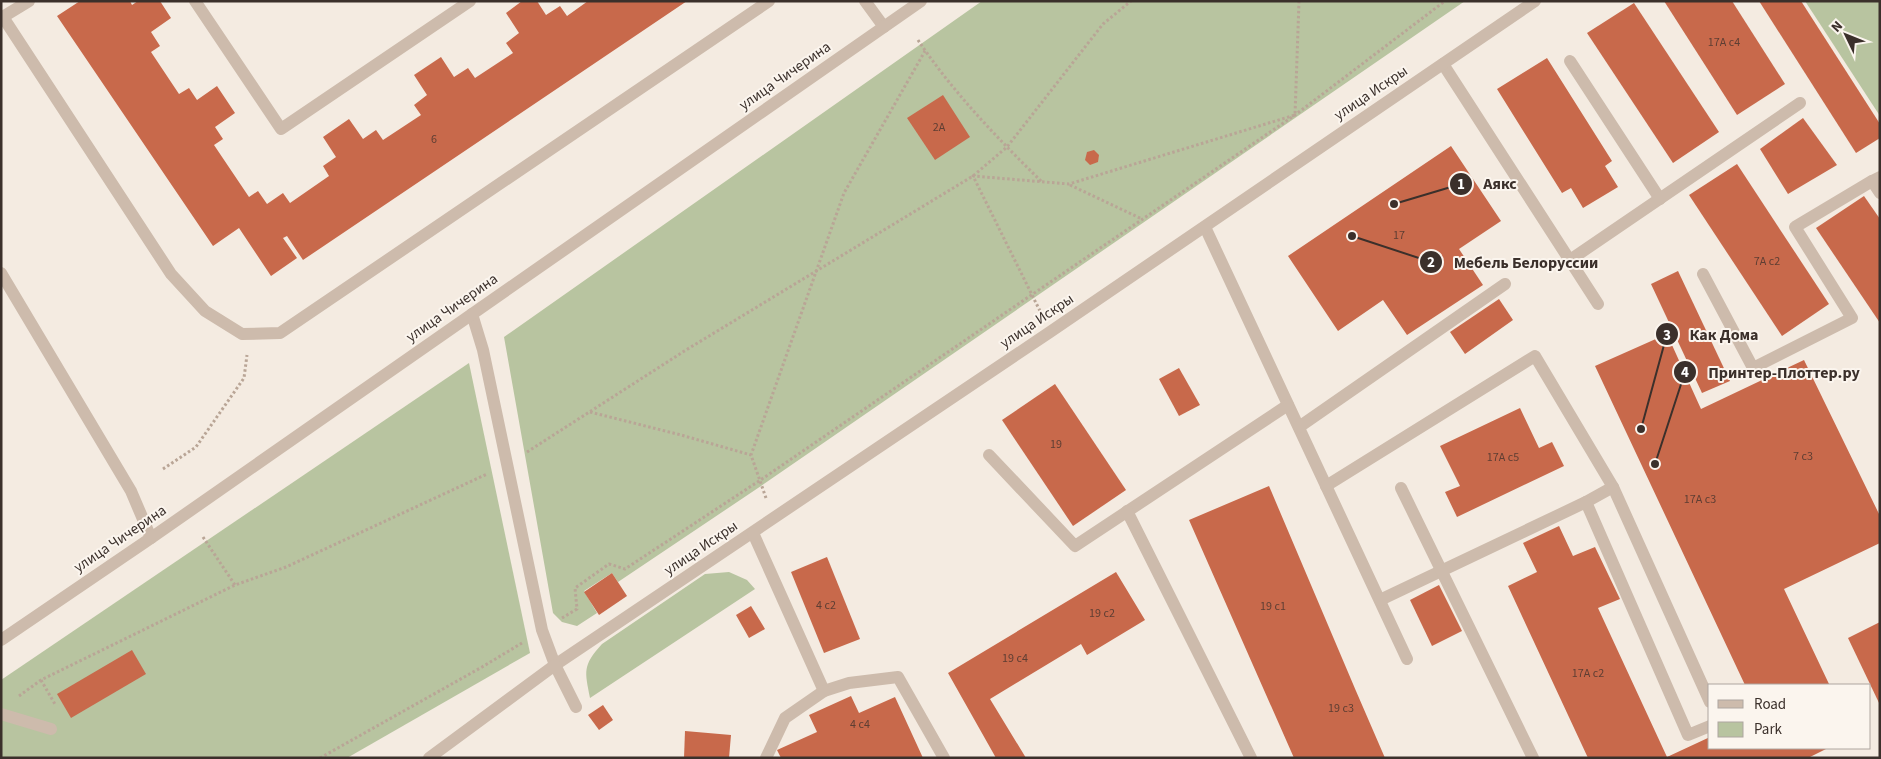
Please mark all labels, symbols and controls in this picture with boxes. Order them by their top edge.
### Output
north arrow [1821,10,1871,60]
text: N [1827,17,1848,37]
house number: 17А с4 [1708,34,1740,51]
street label: улица Чичерина [735,37,835,115]
street label: улица Искры [1330,61,1412,125]
house number: 2А [933,119,946,136]
house number: 6 [431,131,437,148]
callout: Аякс [1448,168,1527,199]
text: Аякс [1482,173,1517,195]
text: 1 [1457,174,1465,195]
house number: 17 [1393,227,1405,244]
callout: Мебель Белоруссии [1419,247,1608,278]
text: 2 [1427,252,1435,273]
text: Мебель Белоруссии [1454,252,1598,274]
house number: 7А с2 [1754,253,1780,270]
street label: улица Чичерина [402,269,502,347]
street label: улица Искры [996,289,1078,353]
callout: Как Дома [1655,319,1769,350]
text: Как Дома [1689,324,1759,346]
text: 3 [1663,325,1671,346]
callout: Принтер-Плоттер.ру [1673,357,1869,388]
text: 4 [1681,362,1689,383]
text: Принтер-Плоттер.ру [1708,362,1860,384]
house number: 19 [1050,436,1062,453]
house number: 7 с3 [1793,448,1813,465]
house number: 17А с5 [1487,449,1519,466]
house number: 17А с3 [1684,491,1716,508]
street label: улица Чичерина [69,500,171,578]
street label: улица Искры [660,516,742,580]
house number: 4 с2 [816,597,836,614]
house number: 19 с1 [1260,598,1286,615]
house number: 19 с2 [1089,605,1115,622]
house number: 19 с4 [1002,650,1028,667]
house number: 17А с2 [1572,665,1604,682]
legend [1708,684,1871,749]
text: Road [1754,694,1786,715]
house number: 19 с3 [1328,700,1354,717]
house number: 4 с4 [850,716,870,733]
text: Park [1754,719,1783,740]

